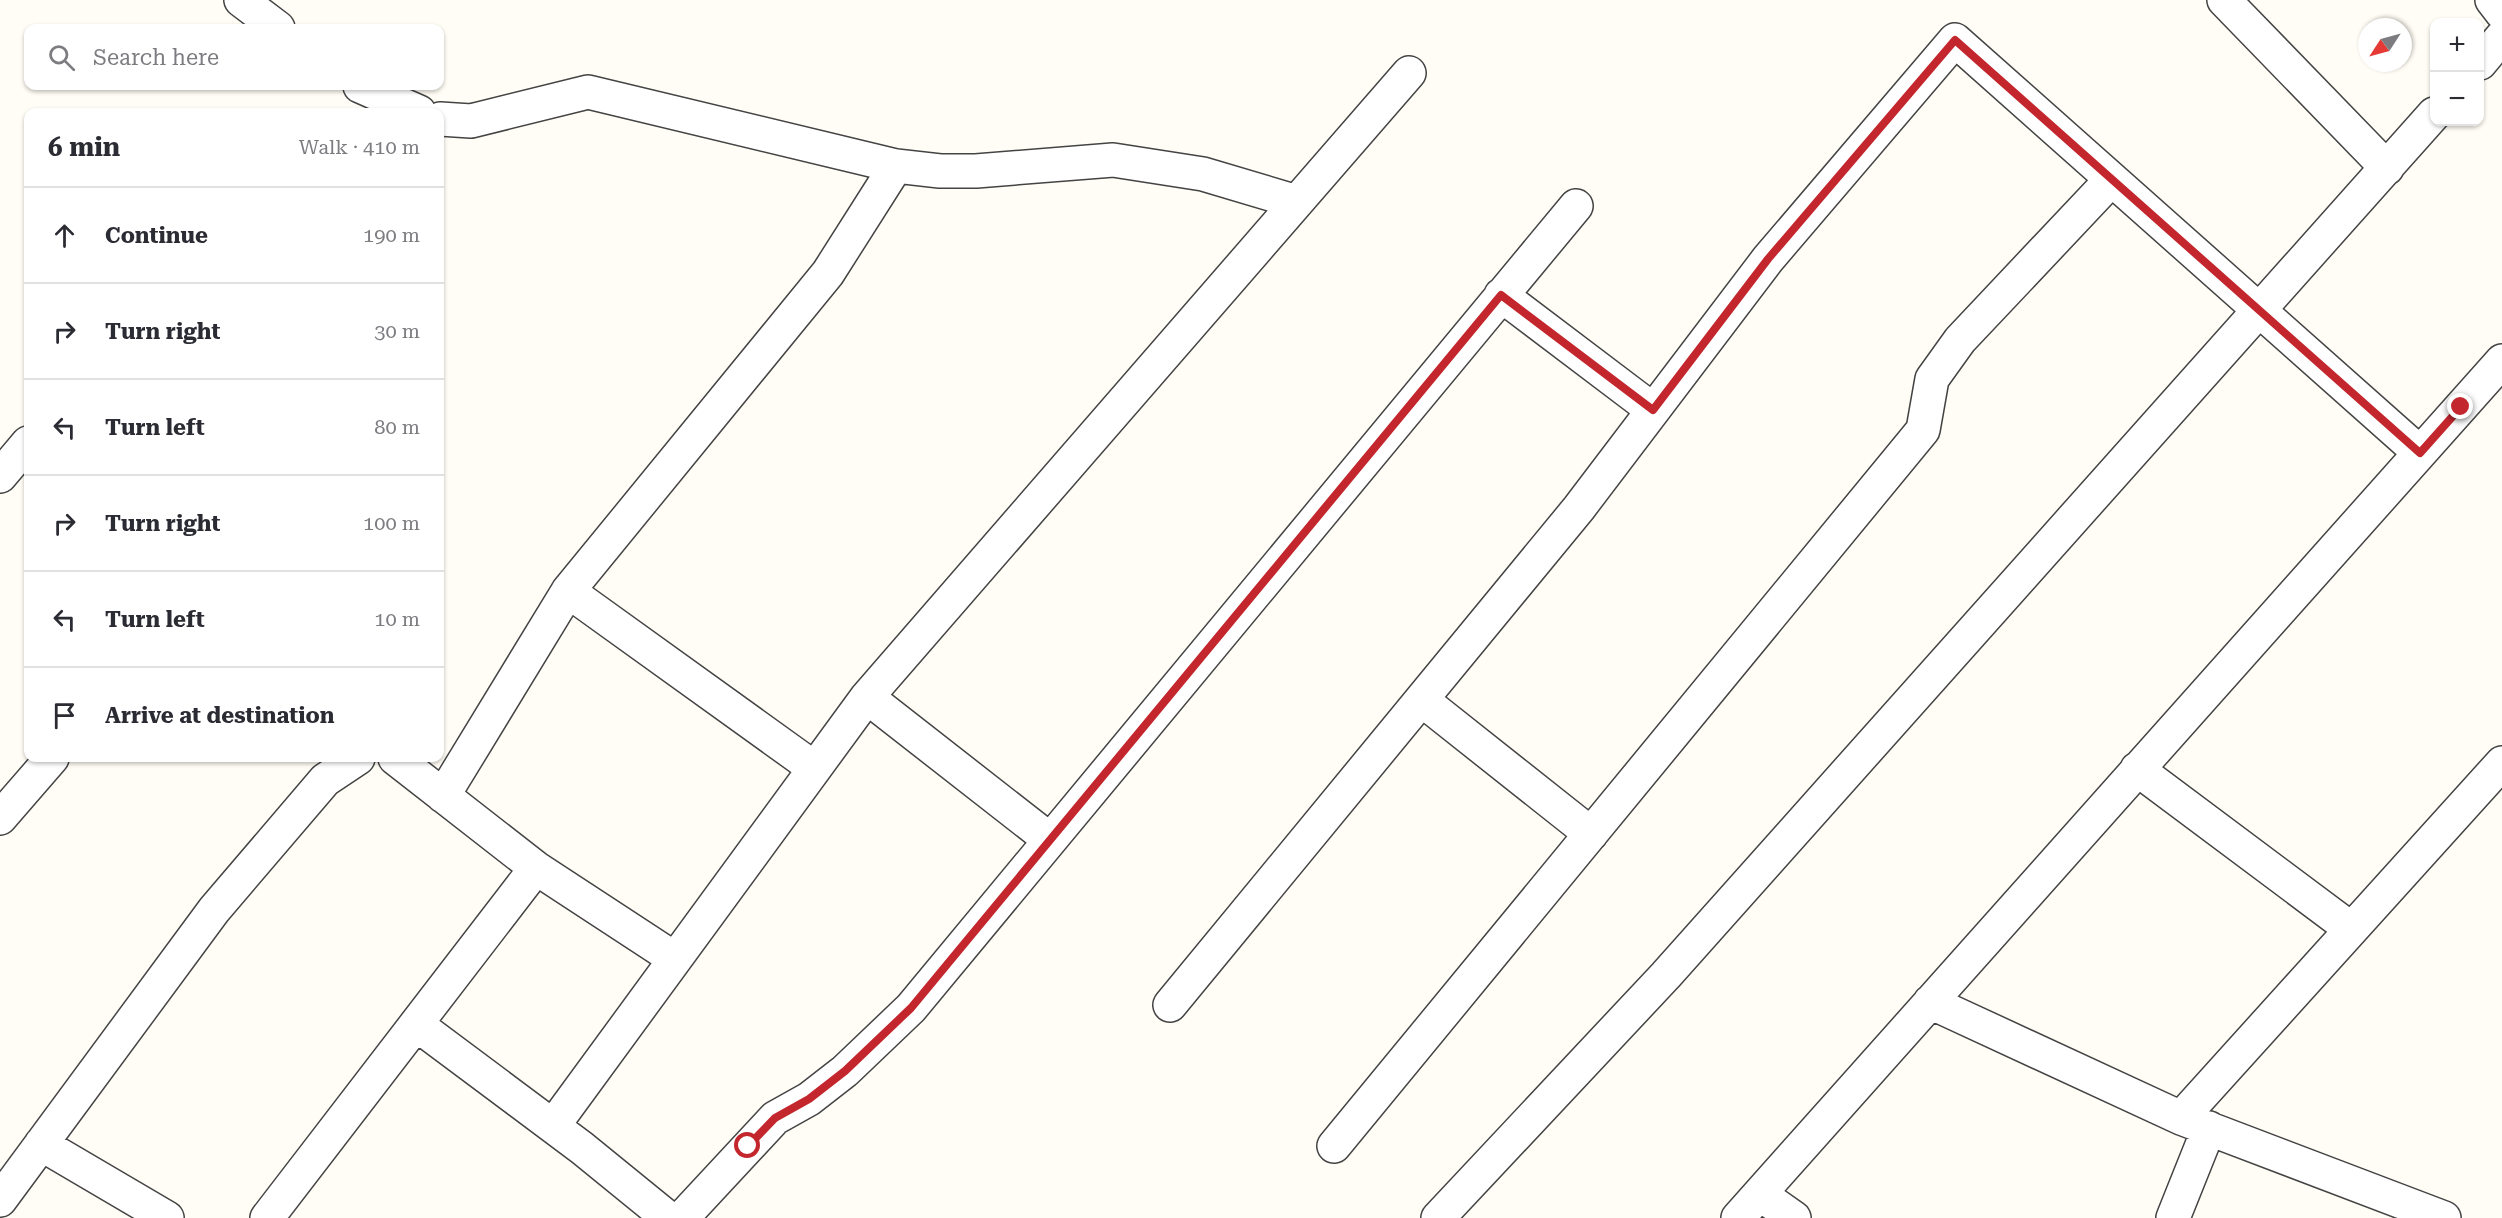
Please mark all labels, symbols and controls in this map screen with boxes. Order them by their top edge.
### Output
north arrow [2358,18,2412,72]
map controls [2430,18,2484,126]
button: + [2430,18,2484,72]
search box [24,24,444,90]
icon: search [45,41,78,74]
text: Search here [93,45,219,70]
button: − [2430,72,2484,126]
text: 6 min [48,132,120,162]
text: Walk · 410 m [299,135,420,159]
icon: ahead [48,219,81,252]
text: Continue [105,223,208,248]
text: 190 m [363,223,420,247]
icon: right [48,315,81,348]
text: Turn right [105,319,220,344]
text: 30 m [374,319,420,343]
route end [2447,393,2473,419]
icon: left [48,411,81,444]
text: Turn left [105,415,205,440]
text: 80 m [374,415,420,439]
icon: right [48,507,81,540]
text: Turn right [105,511,220,536]
text: 100 m [363,511,420,535]
icon: left [48,603,81,636]
text: Turn left [105,607,205,632]
text: 10 m [374,607,420,631]
icon: arrive [48,699,81,732]
text: Arrive at destination [105,703,334,728]
route start [734,1132,760,1158]

